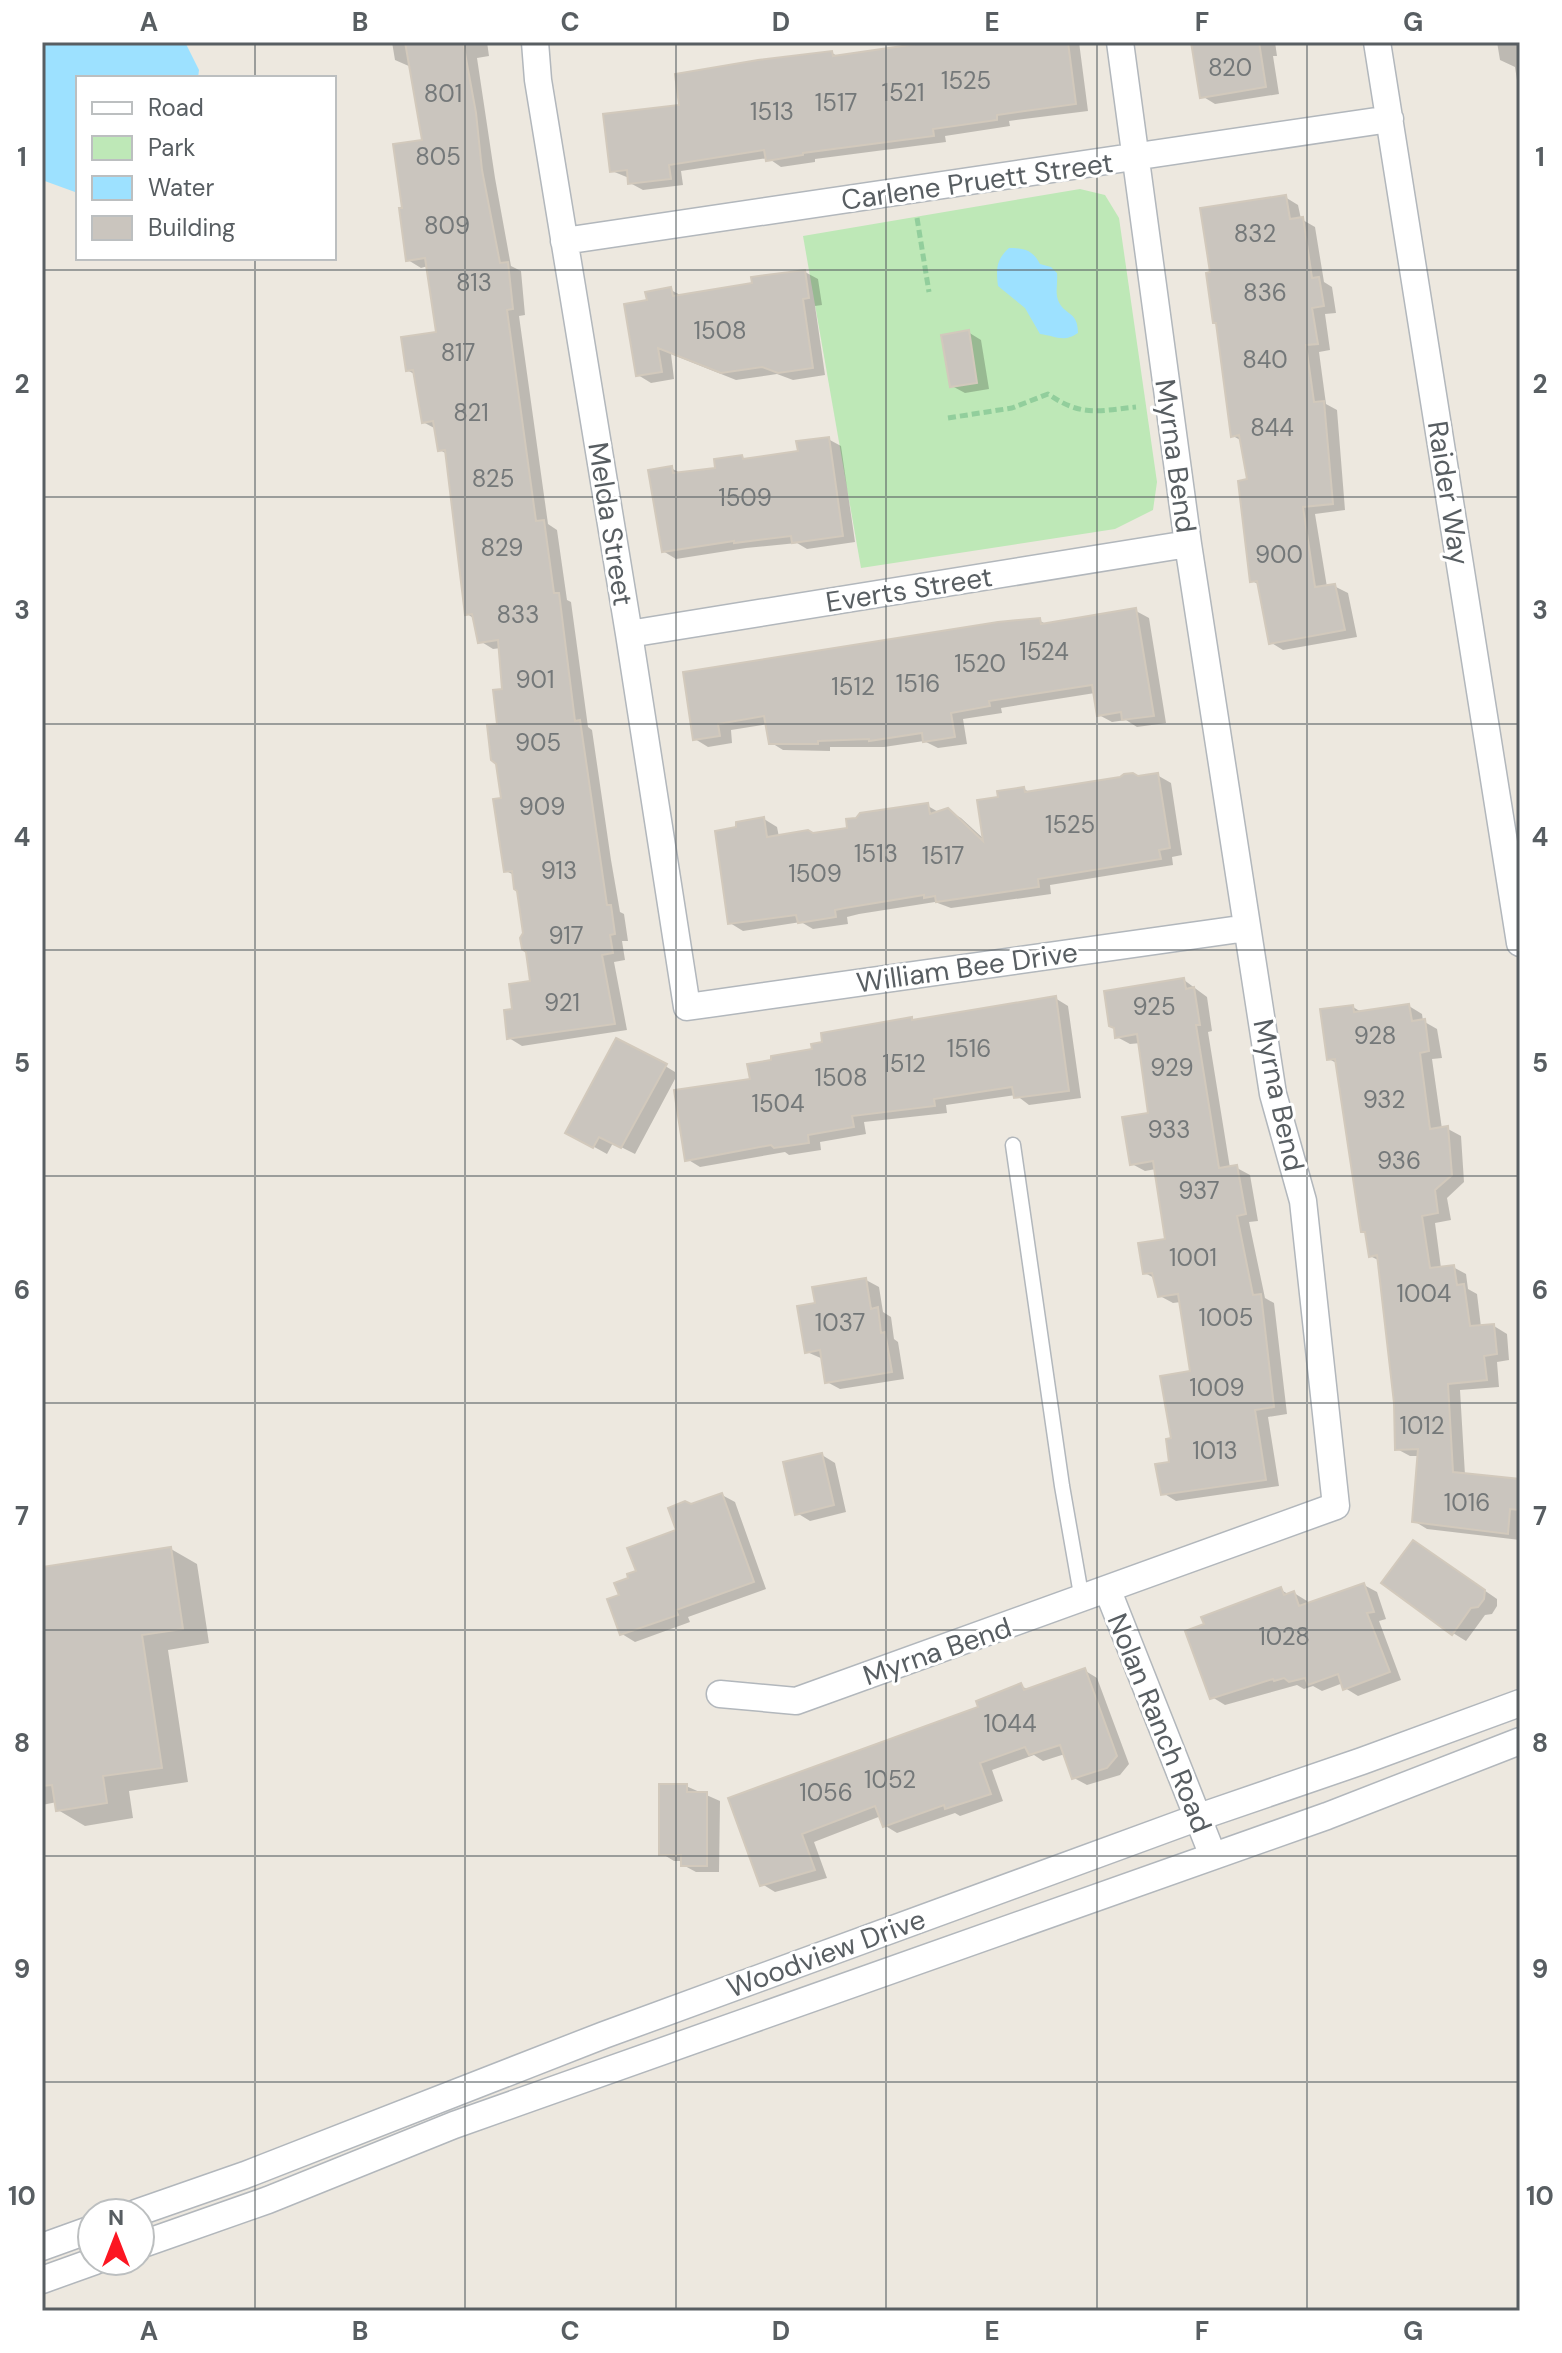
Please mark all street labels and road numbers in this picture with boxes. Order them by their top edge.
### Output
street label: Carlene Pruett Street [839,144,1115,219]
street label: Myrna Bend [1146,377,1205,535]
street label: Raider Way [1419,418,1478,568]
street label: Melda Street [579,440,642,609]
street label: Everts Street [823,558,995,621]
street label: William Bee Drive [854,934,1080,1001]
street label: Myrna Bend [1244,1016,1313,1175]
street label: Nolan Ranch Road [1099,1608,1220,1838]
street label: Myrna Bend [858,1609,1016,1694]
street label: Woodview Drive [722,1900,930,2006]

